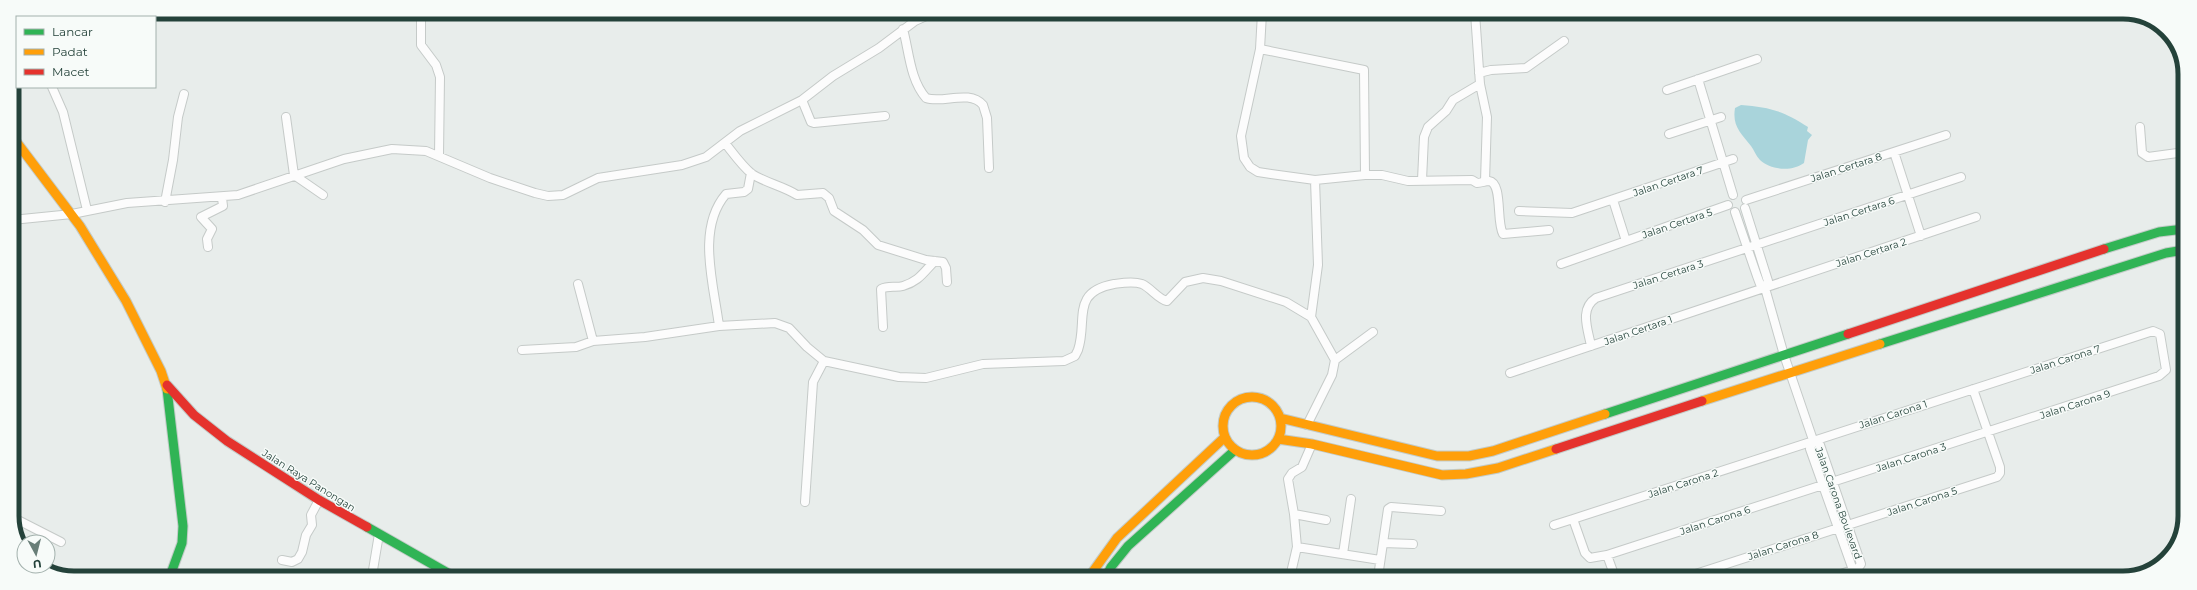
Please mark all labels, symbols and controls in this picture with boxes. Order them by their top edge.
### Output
legend [16,16,156,88]
text: Lancar [52,24,93,39]
text: Padat [52,44,88,59]
text: Macet [52,64,89,79]
street label: Jalan Certara 8 [1808,150,1883,185]
street label: Jalan Certara 7 [1630,163,1705,200]
street label: Jalan Certara 6 [1821,194,1896,229]
street label: Jalan Certara 5 [1639,205,1714,242]
street label: Jalan Certara 2 [1833,235,1908,270]
street label: Jalan Certara 3 [1630,257,1705,292]
street label: Jalan Certara 1 [1601,313,1674,349]
street label: Jalan Carona 7 [2027,342,2102,377]
street label: Jalan Carona 9 [2037,387,2112,422]
street label: Jalan Carona 1 [1857,397,1929,432]
street label: Jalan Carona 3 [1874,440,1948,475]
street label: Jalan Carona Boulevard [1812,444,1865,561]
street label: Jalan Raya Panongan [259,446,358,514]
street label: Jalan Carona 2 [1646,466,1720,501]
street label: Jalan Carona 5 [1885,484,1959,519]
street label: Jalan Carona 6 [1677,503,1752,538]
street label: Jalan Carona 8 [1745,528,1820,563]
north arrow [16,534,56,574]
text: U [32,556,42,571]

